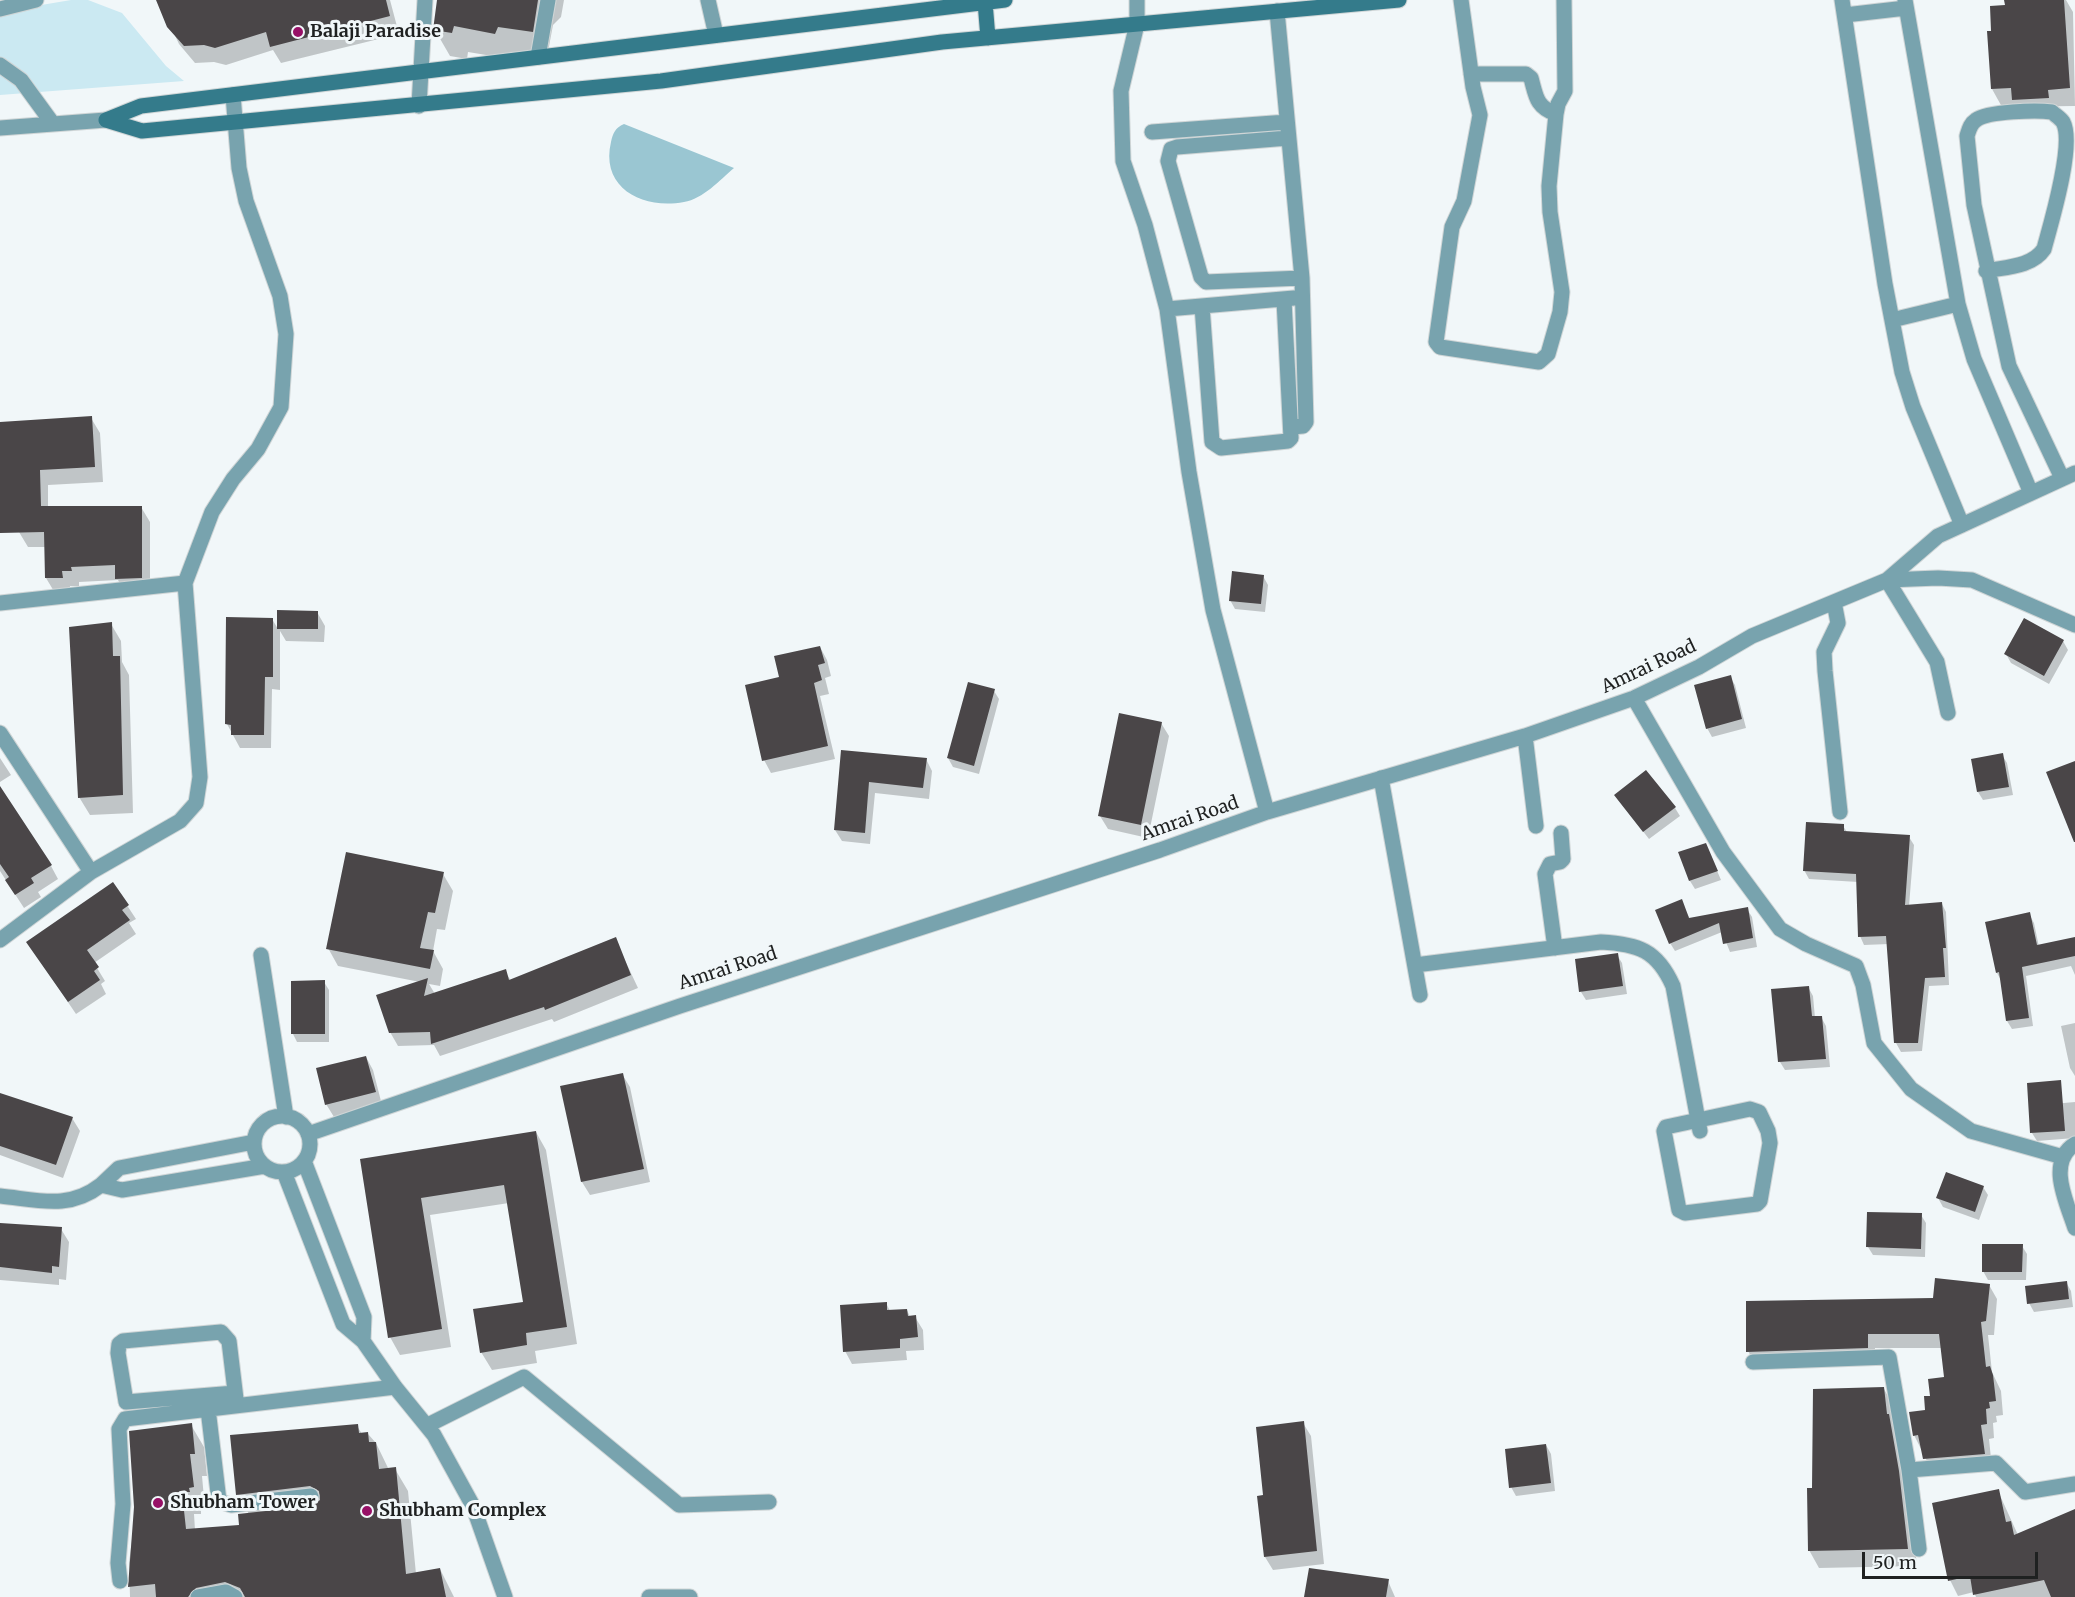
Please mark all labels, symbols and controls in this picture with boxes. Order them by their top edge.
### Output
place label: Balaji Paradise [310,21,441,43]
marker: Balaji Paradise [291,25,305,39]
street label: Amrai Road [1598,636,1700,698]
street label: Amrai Road [1138,792,1242,846]
street label: Amrai Road [676,943,780,995]
place label: Shubham Tower [170,1492,315,1514]
marker: Shubham Tower [151,1496,165,1510]
place label: Shubham Complex [379,1500,546,1522]
marker: Shubham Complex [360,1504,374,1518]
scale bar [1865,1540,2040,1578]
text: 50 m [1873,1551,1917,1574]

